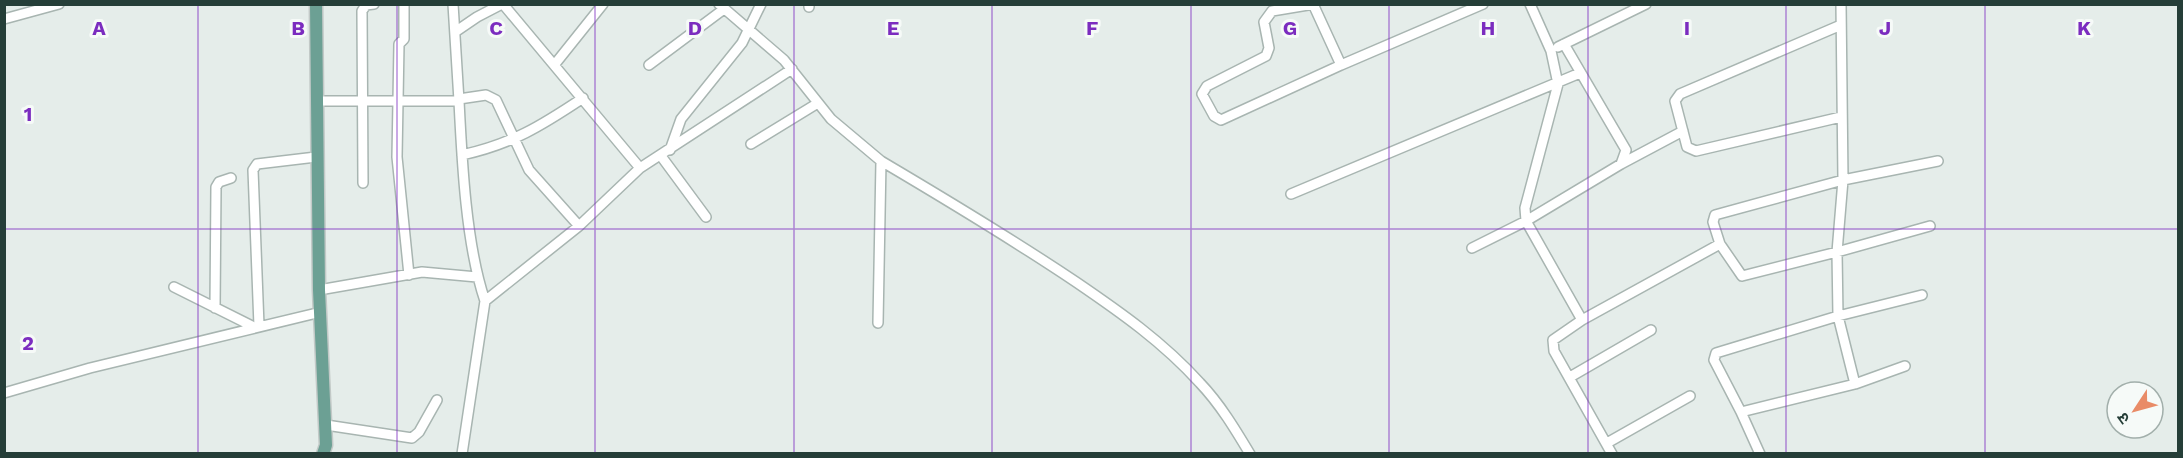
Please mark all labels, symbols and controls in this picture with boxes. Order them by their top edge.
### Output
text: A [92,16,106,40]
text: B [291,16,305,40]
text: C [489,16,503,40]
text: D [688,16,702,40]
text: E [887,16,899,40]
text: F [1086,16,1098,40]
text: G [1283,16,1297,40]
text: H [1481,16,1495,40]
text: I [1684,16,1690,40]
text: J [1879,16,1891,40]
text: K [2077,16,2091,40]
text: 1 [24,102,32,126]
text: 2 [22,331,34,355]
north arrow [2105,380,2165,440]
text: उ [2112,409,2134,428]

